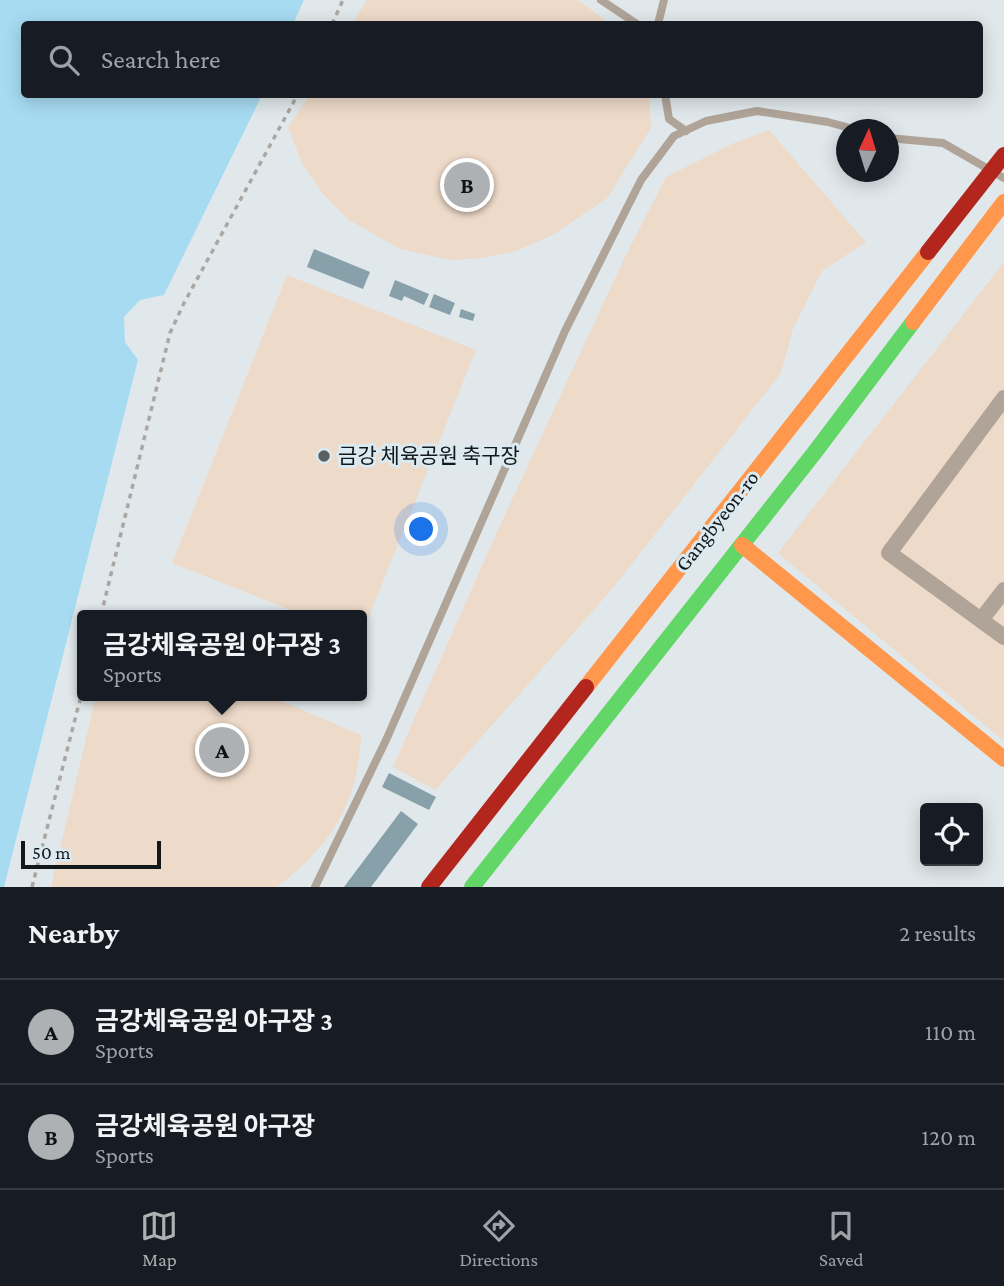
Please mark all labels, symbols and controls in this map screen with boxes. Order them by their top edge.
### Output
search box [21,21,983,98]
icon: search [45,41,83,79]
text: Search here [101,45,220,74]
north arrow [836,119,899,182]
pin: B [444,159,490,211]
place label: 금강 체육공원 축구장 [338,444,520,468]
marker: 금강 체육공원 축구장 [316,448,332,464]
street label: Gangbyeon-ro [670,466,764,576]
your location [404,512,438,546]
popup [77,610,367,701]
text: 금강체육공원 야구장 3 [103,631,341,660]
text: Sports [103,661,162,687]
pin: A [199,724,245,776]
map controls [920,803,983,866]
button: locate [920,803,983,866]
scale bar [21,838,161,870]
text: 50 m [32,842,71,863]
text: Nearby [28,916,119,949]
text: 2 results [899,920,976,946]
text: 금강체육공원 야구장 3 [95,1007,333,1036]
text: A [44,1019,58,1045]
text: 110 m [925,1019,976,1045]
text: Sports [95,1037,154,1063]
text: 금강체육공원 야구장 [95,1112,315,1141]
text: B [44,1124,58,1150]
text: 120 m [922,1124,976,1150]
text: Sports [95,1142,154,1168]
tab: Map [140,1207,178,1270]
tab: Directions [459,1207,538,1270]
tab: Saved [819,1207,864,1270]

